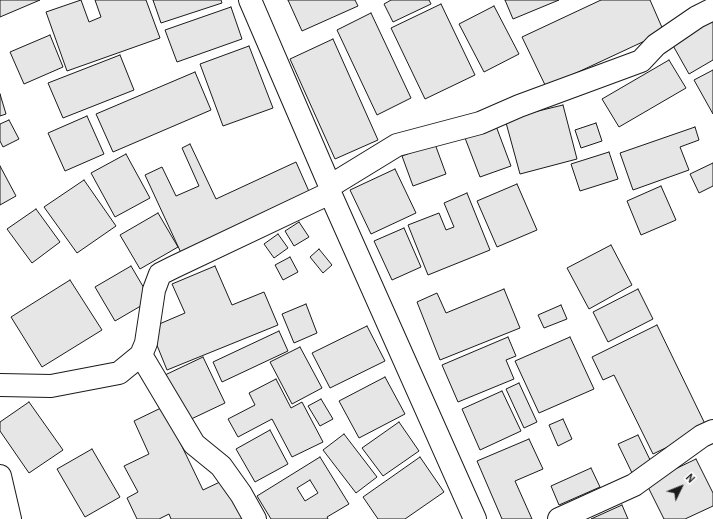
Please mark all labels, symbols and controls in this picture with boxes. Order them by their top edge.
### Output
north arrow [661,467,701,507]
text: N [683,471,698,486]

